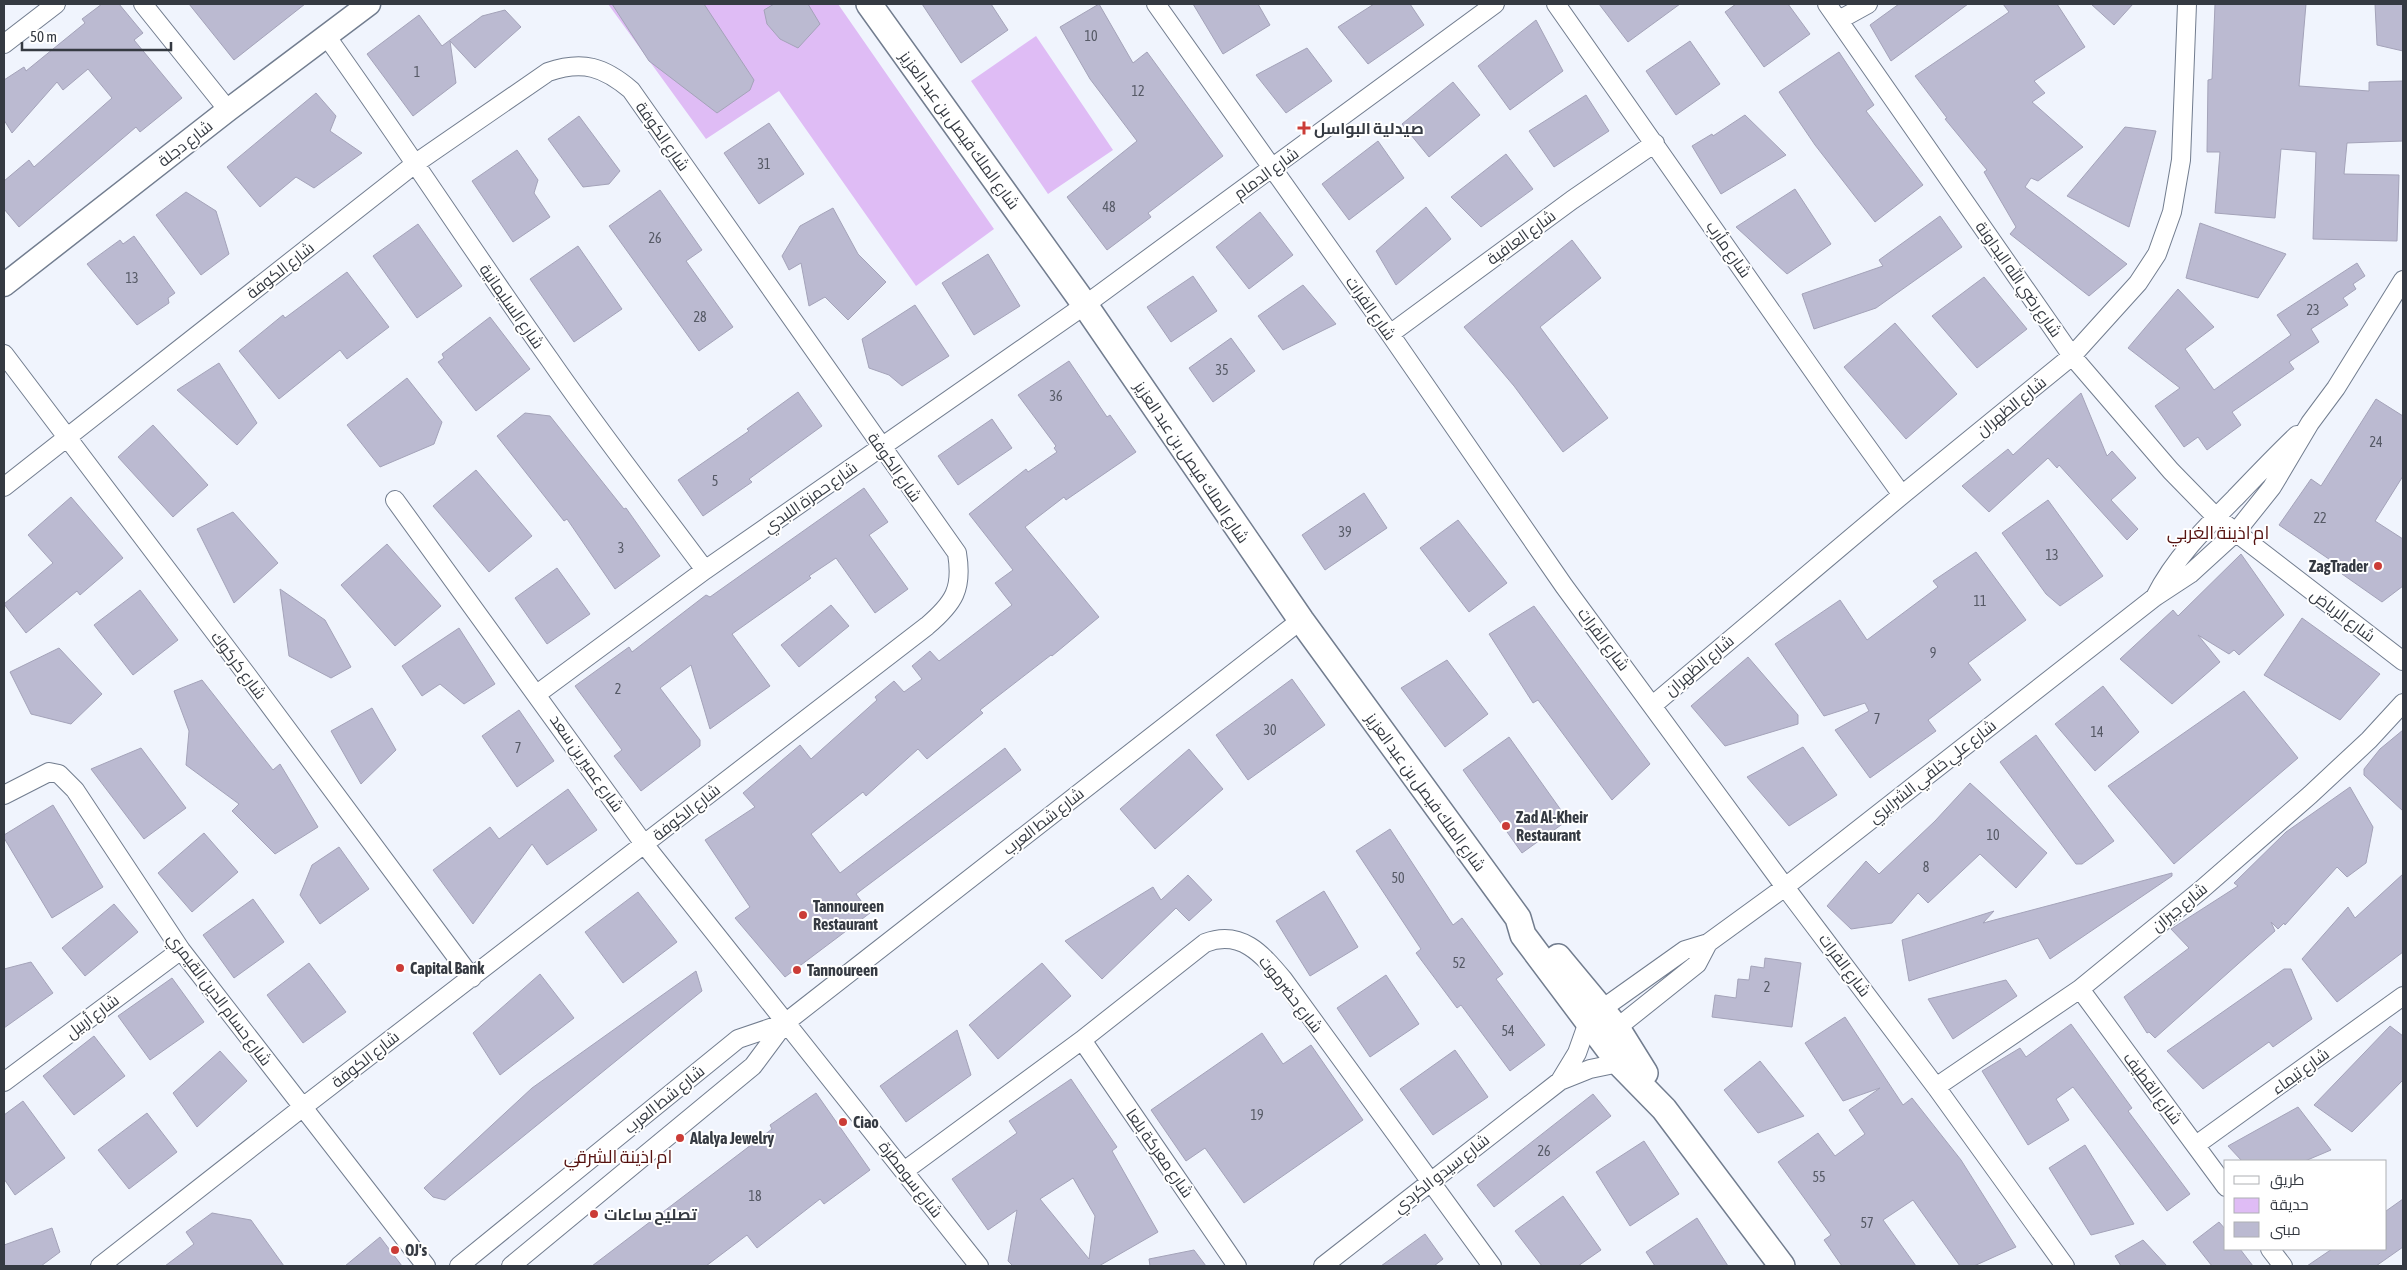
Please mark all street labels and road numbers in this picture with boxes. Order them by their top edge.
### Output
street label: شارع الملك فيصل بن عبد العزيز [894,47,1023,214]
street label: شارع الكوفة [630,98,693,176]
street label: شارع دجلة [154,116,218,172]
street label: شارع الدمام [1230,144,1304,205]
street label: شارع العافية [1483,206,1561,270]
street label: شارع مأرب [1701,217,1755,283]
street label: شارع رضي الله البداونة [1969,217,2066,343]
street label: شارع الكوفة [243,238,319,304]
street label: شارع السليمانية [474,260,548,353]
street label: شارع الفرات [1340,273,1400,345]
street label: شارع الظهران [1973,373,2051,442]
street label: شارع الملك فيصل بن عبد العزيز [1128,377,1253,548]
street label: شارع الكوفة [862,429,925,507]
street label: شارع حمزة اللبدي [760,458,863,540]
street label: شارع الرياض [2305,585,2379,647]
street label: شارع الفرات [1572,604,1633,676]
street label: شارع كركوك [205,628,270,704]
street label: شارع الظهران [1661,631,1739,701]
street label: شارع الملك فيصل بن عبد العزيز [1360,709,1489,876]
street label: شارع عمير بن سعد [544,711,627,817]
street label: شارع علي خلقي الشرايري [1865,716,2002,830]
street label: شارع الكوفة [649,780,725,846]
street label: شارع شط العرب [999,784,1089,861]
street label: شارع جيزان [2147,879,2212,937]
street label: شارع حسام الدين القيمري [160,929,276,1072]
street label: شارع الفرات [1813,930,1874,1002]
street label: شارع حضرموت [1253,952,1326,1038]
street label: شارع أربيل [62,990,124,1044]
street label: شارع الكوفة [328,1027,404,1093]
street label: شارع تيماء [2268,1044,2334,1100]
street label: شارع القطيف [2118,1048,2186,1129]
street label: شارع شط العرب [620,1061,710,1139]
street label: شارع معركة بلعا [1120,1105,1197,1202]
street label: شارع سيدو الكردي [1389,1130,1496,1220]
street label: شارع سومطرة [873,1137,946,1223]

